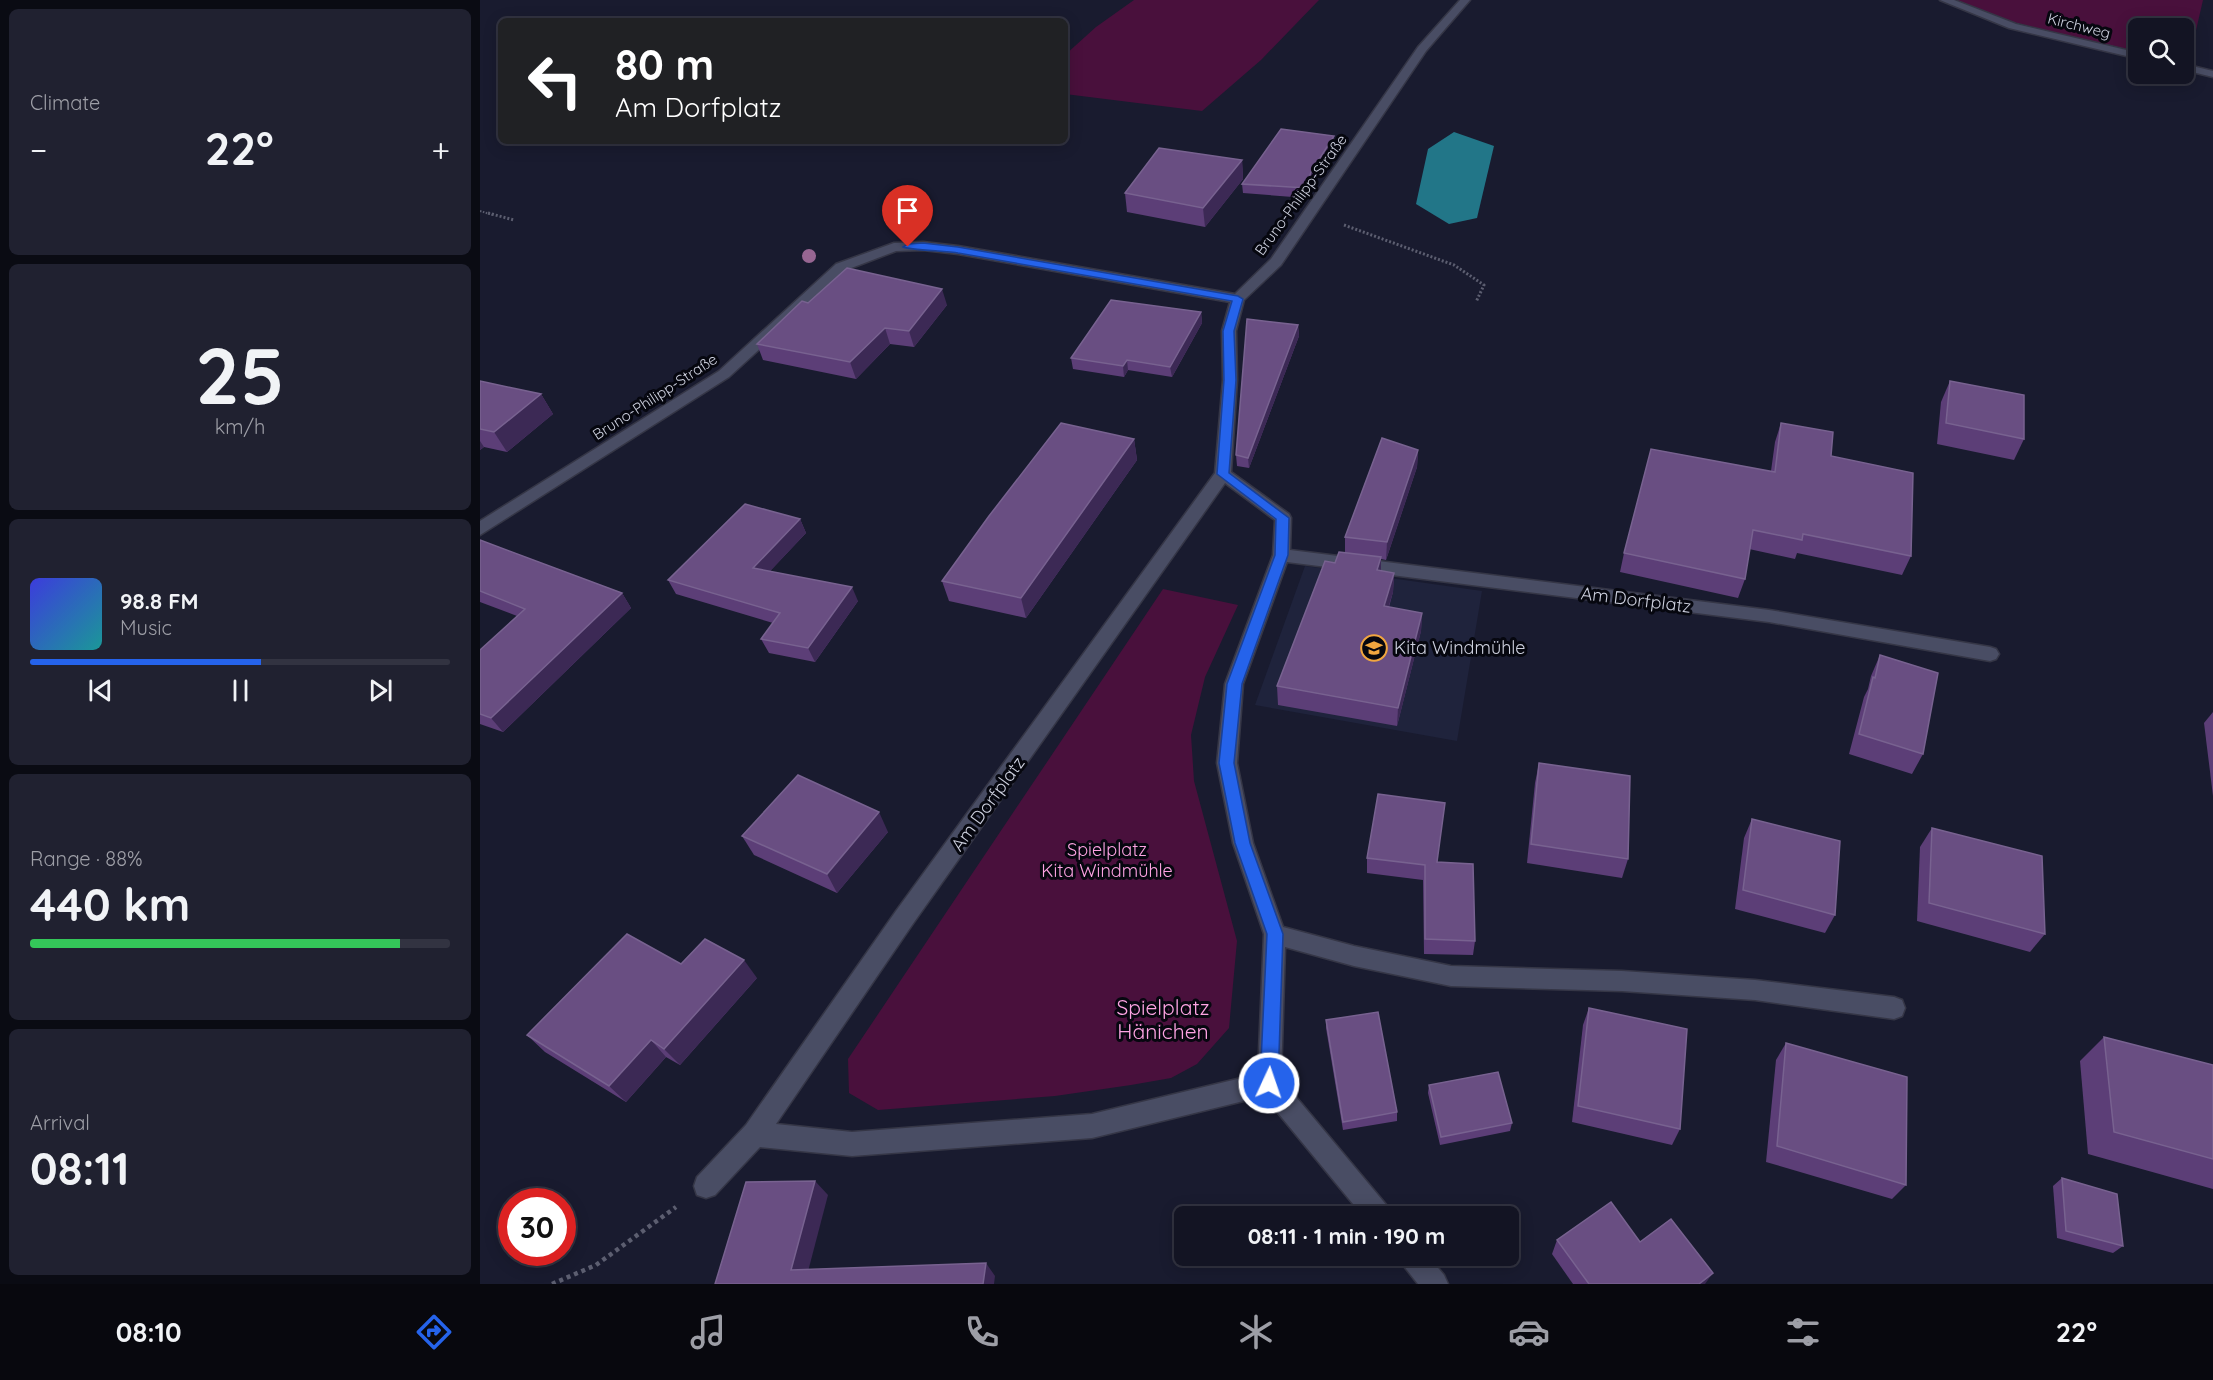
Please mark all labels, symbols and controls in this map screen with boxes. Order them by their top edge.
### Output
street label: Kirchweg [2046,9,2113,42]
map controls [2128,18,2194,84]
button: search [2128,18,2194,84]
text: 80 m [615,38,714,91]
icon: left [516,42,594,120]
text: Climate [30,90,100,115]
text: Am Dorfplatz [615,90,782,124]
text: 22° [205,120,274,176]
text: − [30,129,47,170]
text: + [431,129,450,170]
street label: Bruno-Philipp-Straße [1250,131,1351,259]
pin [882,185,933,247]
icon: arrive [891,194,924,227]
text: 25 [195,326,285,424]
street label: Bruno-Philipp-Straße [589,349,721,444]
text: km/h [215,414,265,439]
street label: Am Dorfplatz [1580,581,1693,618]
text: 98.8 FM [120,587,199,615]
text: Music [120,615,172,640]
school or university icon: Kita Windmühle [1359,633,1389,663]
place label: Kita Windmühle [1394,636,1526,659]
icon: previous [84,674,117,707]
icon: pause [224,674,257,707]
icon: next [364,674,397,707]
street label: Am Dorfplatz [946,752,1030,855]
park label: Spielplatz Kita Windmühle [1041,838,1173,882]
text: Range · 88% [30,846,142,871]
text: 440 km [30,876,190,932]
park label: Spielplatz Hänichen [1116,994,1210,1044]
position arrow [1237,1051,1301,1115]
text: Arrival [30,1110,90,1135]
text: 08:11 [30,1140,130,1196]
speed limit sign: 30 [498,1188,576,1266]
text: 08:11 · 1 min · 190 m [1248,1222,1445,1250]
icon: directions [413,1311,455,1353]
icon: music [687,1311,729,1353]
icon: phone [961,1311,1003,1353]
icon: climate [1235,1311,1277,1353]
icon: car [1508,1311,1550,1353]
icon: filters [1782,1311,1824,1353]
text: 08:10 [116,1315,182,1349]
text: 22° [2056,1315,2097,1349]

